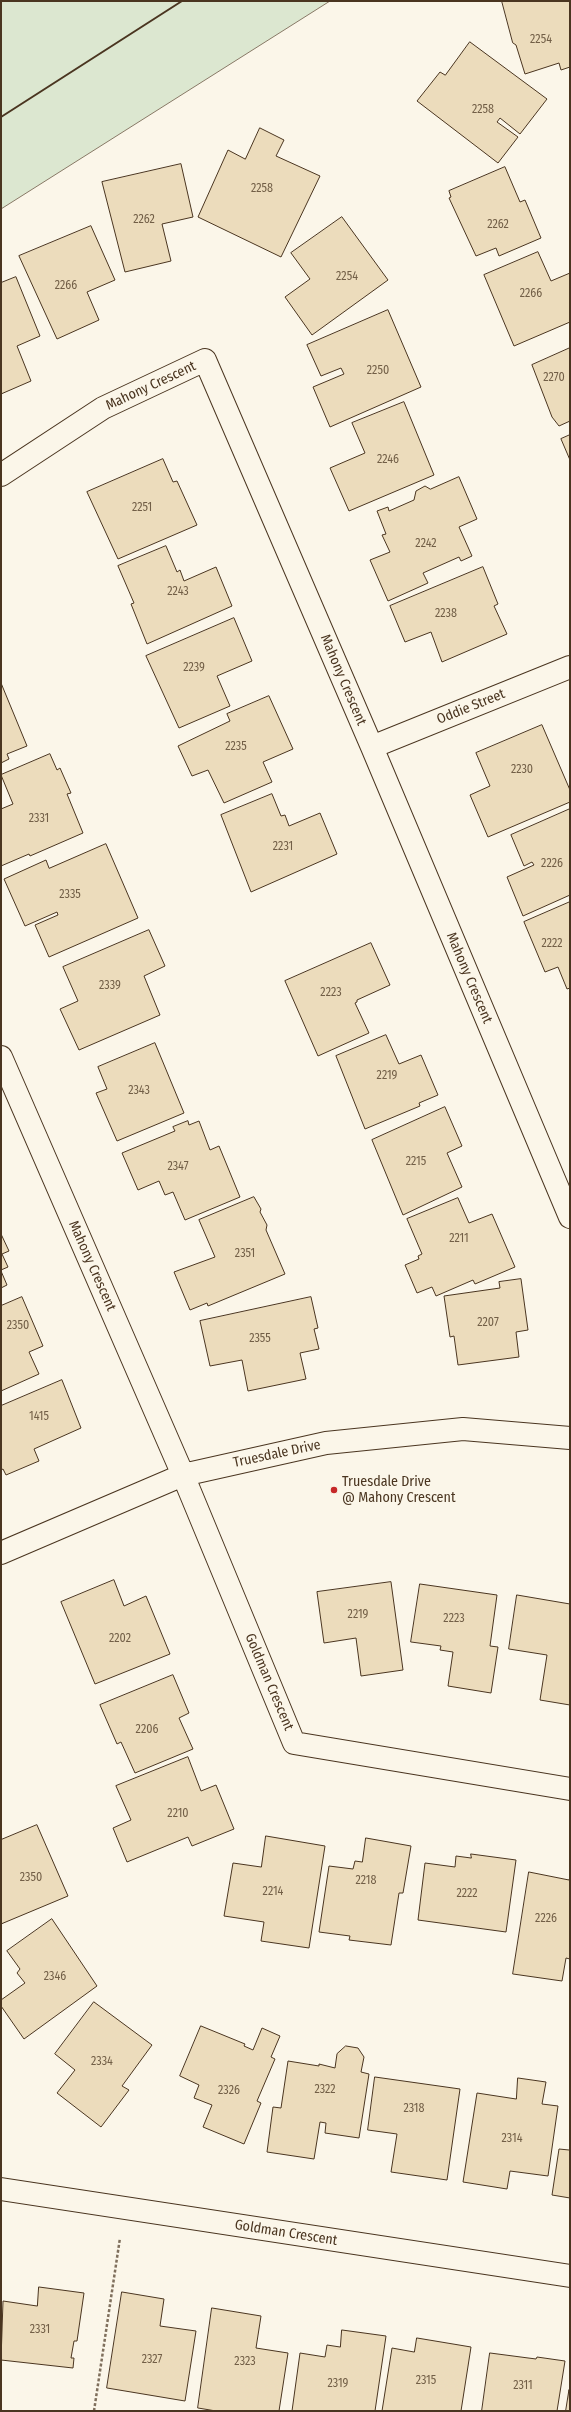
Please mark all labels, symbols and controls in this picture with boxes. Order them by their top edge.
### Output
house number: 2254 [530,33,552,47]
house number: 2258 [472,103,494,117]
house number: 2258 [251,182,273,196]
house number: 2262 [133,213,155,227]
house number: 2262 [487,218,509,232]
house number: 2254 [336,270,358,284]
house number: 2266 [55,279,77,293]
house number: 2266 [520,287,542,301]
street label: Mahony Crescent [103,358,199,414]
house number: 2250 [367,364,389,378]
house number: 2270 [543,371,565,385]
house number: 2246 [377,453,399,467]
house number: 2251 [132,501,152,515]
house number: 2242 [415,537,437,551]
house number: 2243 [167,585,189,599]
house number: 2238 [435,607,457,621]
street label: Mahony Crescent [316,632,370,728]
house number: 2239 [183,661,205,675]
street label: Oddie Street [434,686,508,728]
house number: 2235 [225,740,247,754]
house number: 2230 [511,763,533,777]
house number: 2331 [29,812,49,826]
house number: 2231 [273,840,293,854]
house number: 2226 [541,857,563,871]
house number: 2335 [59,888,81,902]
street label: Mahony Crescent [442,930,496,1026]
house number: 2222 [541,937,563,951]
house number: 2339 [99,979,121,993]
house number: 2223 [320,986,342,1000]
house number: 2219 [377,1069,397,1083]
house number: 2343 [128,1084,150,1098]
house number: 2215 [406,1155,426,1169]
house number: 2347 [167,1160,189,1174]
street label: Mahony Crescent [65,1218,119,1314]
house number: 2211 [449,1232,469,1246]
house number: 2351 [235,1247,255,1261]
house number: 2207 [477,1316,499,1330]
house number: 2350 [7,1319,29,1333]
house number: 2355 [249,1332,271,1346]
house number: 1415 [29,1410,49,1424]
street label: Truesdale Drive [232,1437,322,1471]
place label: Truesdale Drive @ Mahony Crescent [342,1474,455,1506]
marker: Truesdale Drive @ Mahony Crescent [329,1485,339,1495]
house number: 2219 [348,1608,368,1622]
house number: 2223 [443,1612,465,1626]
street label: Goldman Crescent [241,1631,297,1733]
house number: 2202 [109,1632,131,1646]
house number: 2206 [136,1723,158,1737]
house number: 2210 [167,1807,189,1821]
house number: 2350 [20,1871,42,1885]
house number: 2218 [356,1874,376,1888]
house number: 2214 [263,1885,283,1899]
house number: 2222 [456,1887,478,1901]
house number: 2226 [535,1912,557,1926]
house number: 2346 [44,1970,66,1984]
house number: 2334 [91,2055,113,2069]
house number: 2322 [314,2083,336,2097]
house number: 2326 [218,2084,240,2098]
house number: 2318 [403,2102,425,2116]
house number: 2314 [502,2132,522,2146]
street label: Goldman Crescent [233,2217,339,2249]
house number: 2331 [30,2323,50,2337]
house number: 2327 [142,2353,162,2367]
house number: 2323 [234,2355,256,2369]
house number: 2315 [416,2374,436,2388]
house number: 2319 [328,2377,348,2391]
house number: 2311 [513,2379,533,2393]

